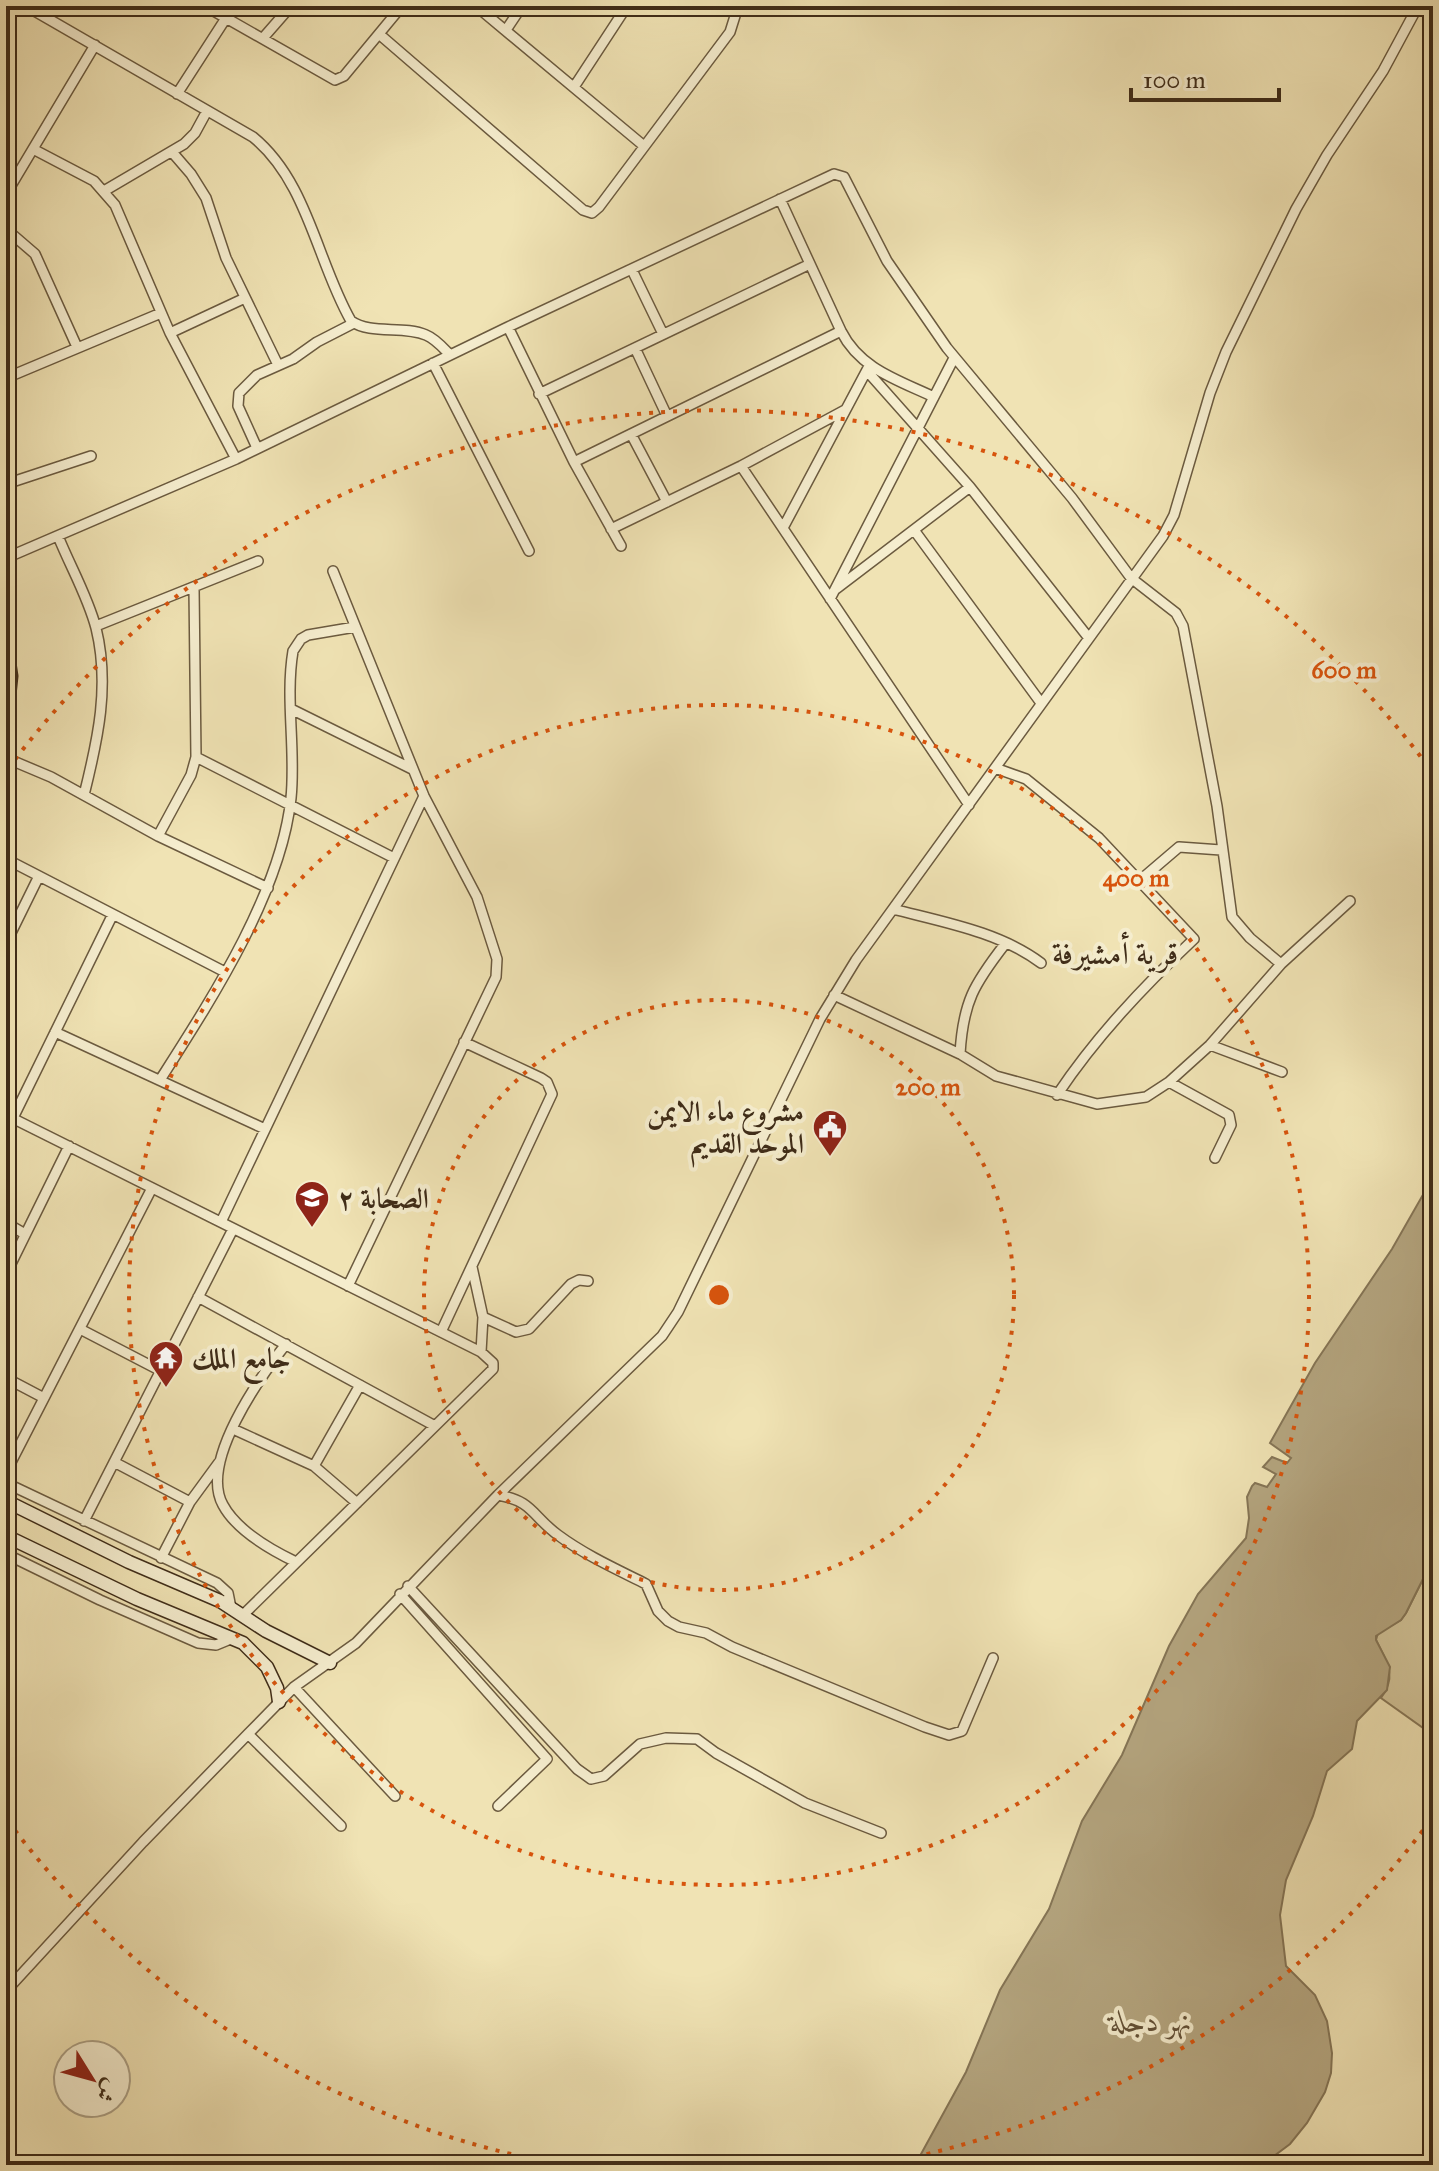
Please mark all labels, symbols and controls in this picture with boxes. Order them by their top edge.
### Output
scale bar [1131,52,1279,102]
text: 100 m [1143,65,1206,95]
text: 600 m [1311,655,1378,685]
text: 400 m [1103,863,1170,893]
district label: قرية أمشيرفة [1052,931,1178,974]
text: 200 m [895,1072,961,1102]
place label: مشروع ماء الايمن الموحد القديم [647,1094,804,1168]
public building icon: مشروع ماء الايمن الموحد القديم [811,1108,849,1158]
school or university icon: الصحابة ٢ [293,1179,331,1229]
place label: الصحابة ٢ [338,1181,429,1216]
centre of rings [705,1281,733,1309]
temple icon: جامع الملك [147,1339,185,1389]
place label: جامع الملك [192,1341,290,1385]
water label: نهر دجلة [1106,2003,1192,2040]
north arrow [52,2039,132,2119]
text: ش [90,2074,125,2108]

